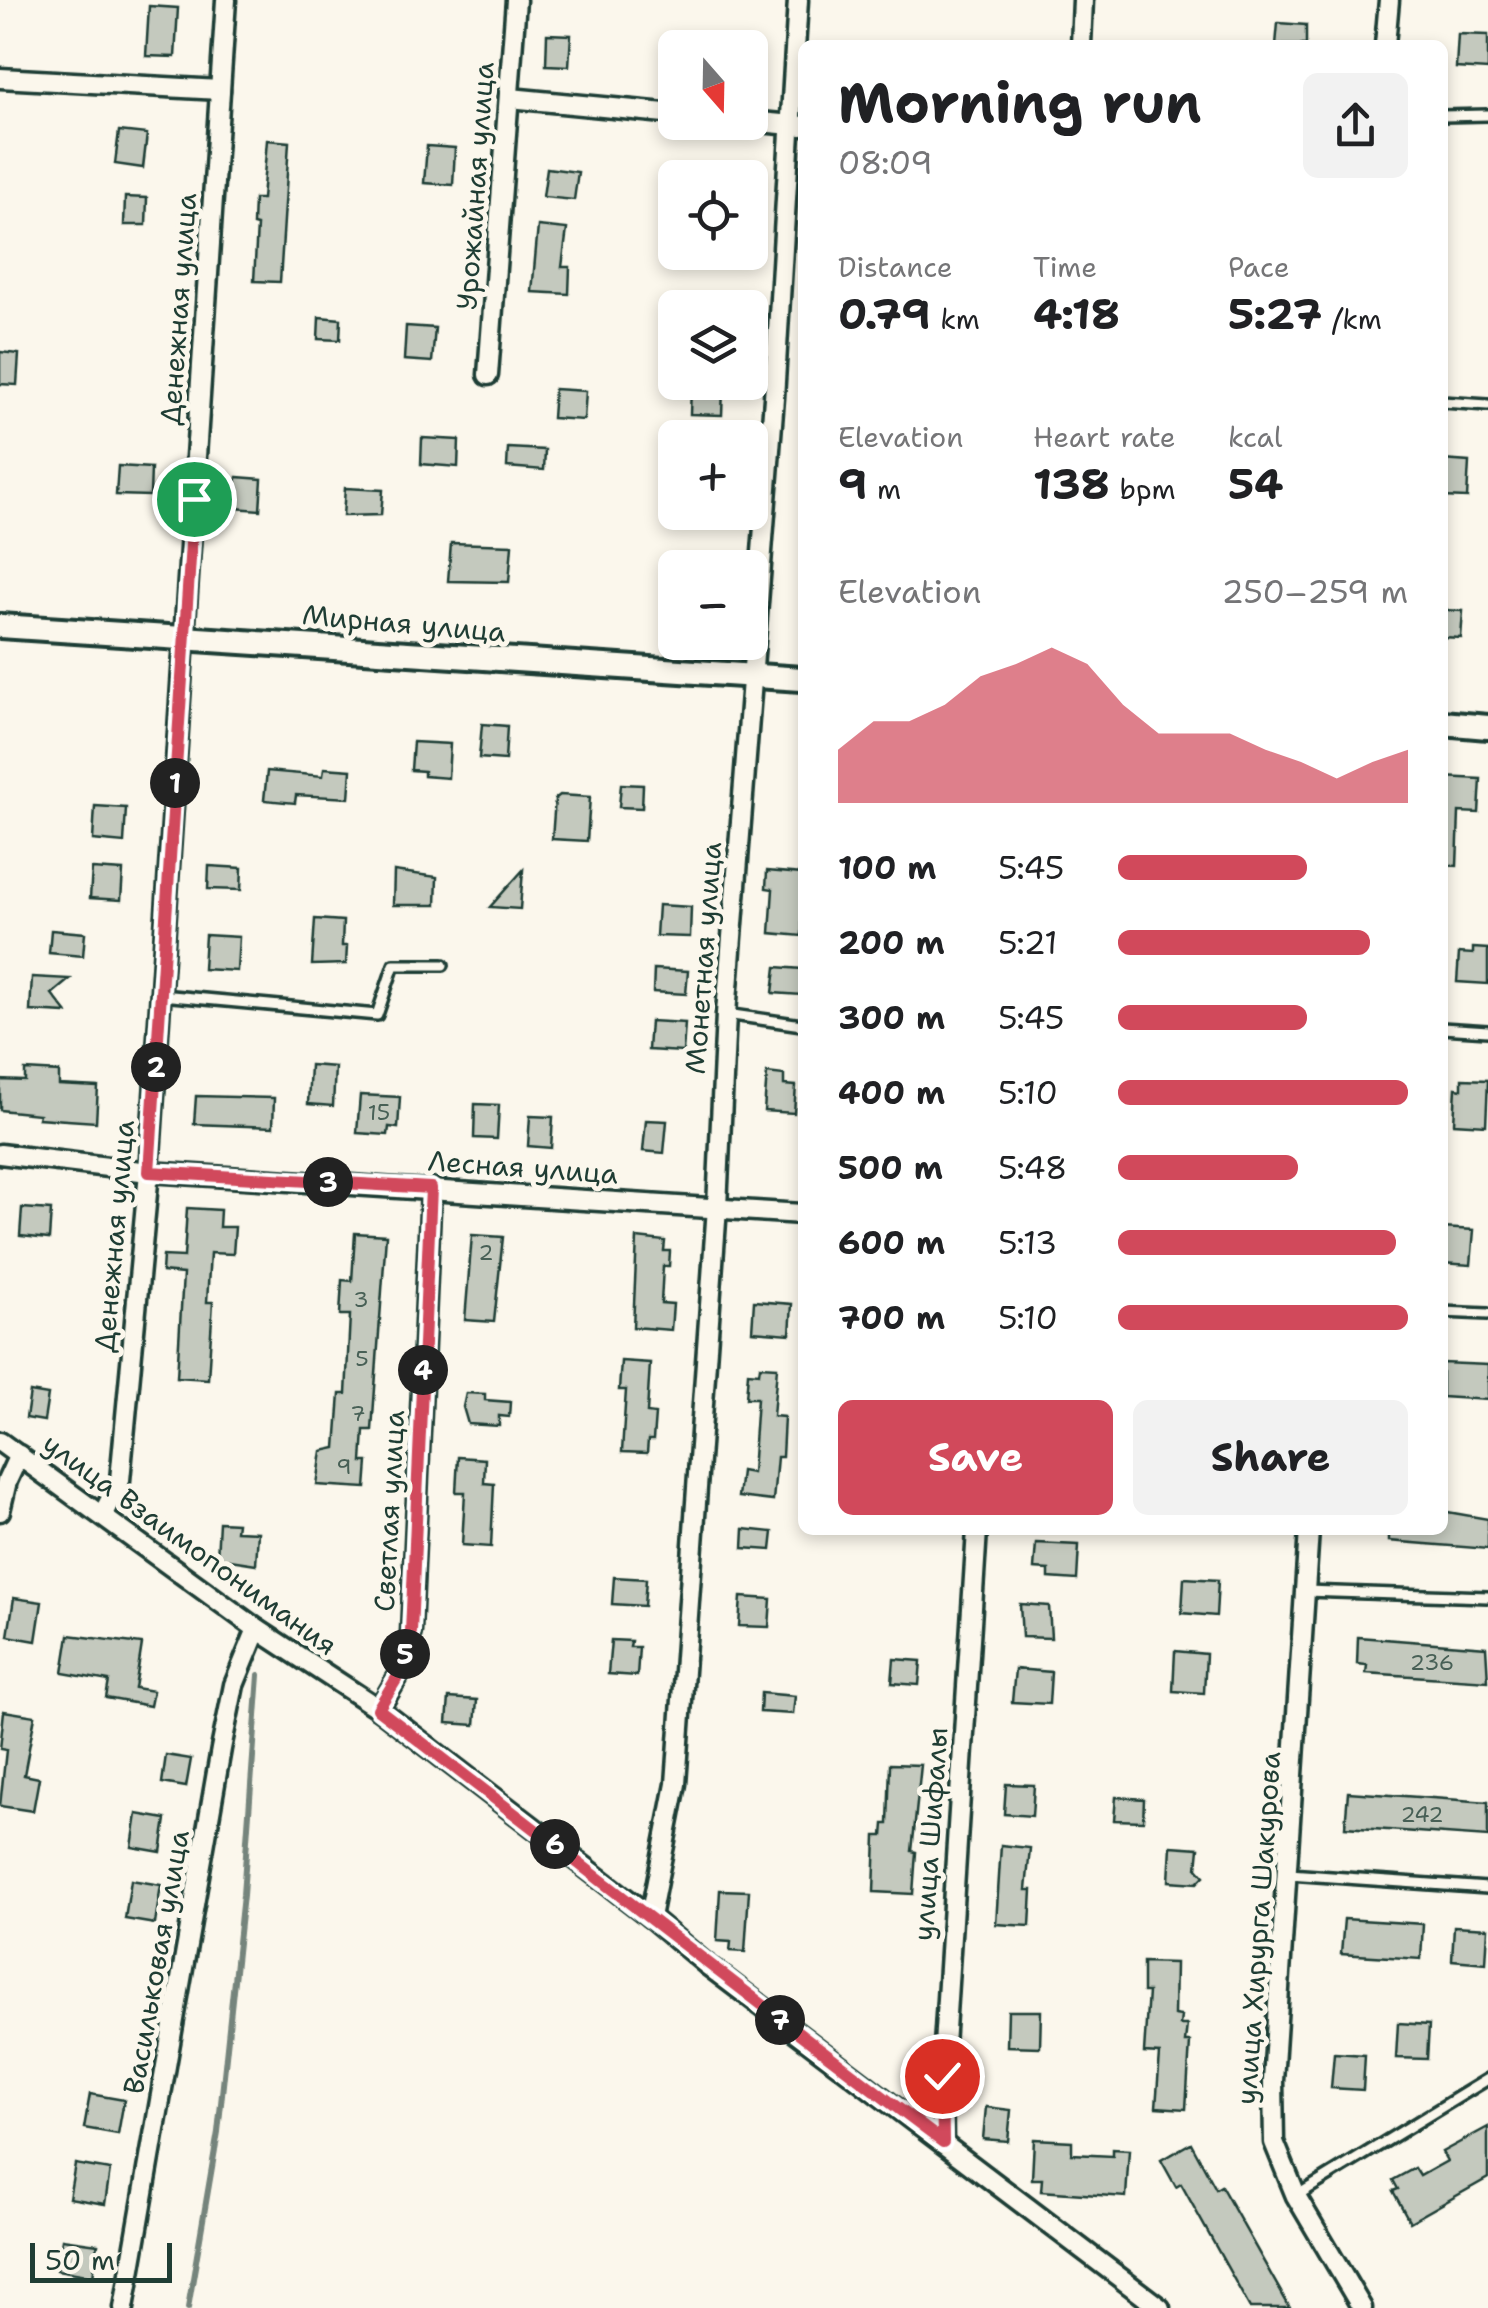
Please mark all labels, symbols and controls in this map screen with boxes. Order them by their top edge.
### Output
north arrow [658,30,768,140]
map controls [658,30,768,660]
street label: Урожайная улица [447,61,503,311]
text: Morning run [838,66,1202,140]
button: share [1303,73,1408,178]
text: 08:09 [838,141,933,184]
button: locate [658,160,768,270]
street label: Денежная улица [151,191,205,427]
text: Distance [838,248,953,286]
text: Time [1033,248,1097,286]
text: Pace [1228,248,1290,286]
text: 0.79 [838,286,931,342]
text: 4:18 [1033,286,1120,342]
text: 5:27 [1228,286,1322,342]
button: layers [658,290,768,400]
text: km [931,300,980,338]
text: /km [1322,300,1382,338]
text: Elevation [838,418,963,456]
text: Heart rate [1033,418,1176,456]
text: kcal [1228,418,1282,456]
button: + [658,420,768,530]
text: 9 [838,456,867,512]
text: 138 [1033,456,1110,512]
text: 54 [1228,456,1283,512]
pin [152,457,237,542]
text: m [867,470,901,508]
text: bpm [1110,470,1176,508]
icon: arrive [167,472,222,527]
button: − [658,550,768,660]
text: Elevation [838,570,981,613]
text: 250–259 m [1221,570,1408,613]
street label: Мирная улица [301,595,507,651]
pin: 1 [150,758,200,808]
text: 1 [169,764,181,802]
street label: Монетная улица [676,841,730,1075]
text: 100 m [838,846,937,889]
text: 5:45 [998,846,1064,889]
text: 200 m [838,921,945,964]
text: 5:21 [998,921,1058,964]
text: 300 m [838,996,945,1039]
text: 5:45 [998,996,1064,1039]
pin: 2 [131,1042,181,1092]
text: 2 [146,1048,166,1086]
text: 400 m [838,1071,945,1114]
text: 5:10 [998,1071,1058,1114]
house number: 15 [368,1098,390,1127]
street label: Денежная улица [85,1118,143,1354]
street label: Лесная улица [427,1141,619,1193]
text: 500 m [838,1146,943,1189]
text: 5:48 [998,1146,1067,1189]
pin: 3 [303,1157,353,1207]
text: 3 [318,1163,338,1201]
text: 600 m [838,1221,945,1264]
text: 5:13 [998,1221,1057,1264]
house number: 2 [478,1238,494,1267]
house number: 3 [353,1285,369,1314]
text: 700 m [838,1296,945,1339]
text: 5:10 [998,1296,1058,1339]
house number: 5 [355,1344,369,1373]
pin: 4 [398,1345,448,1395]
text: 4 [413,1351,433,1389]
house number: 7 [350,1399,366,1428]
button: Save [838,1400,1113,1515]
button: Share [1133,1400,1408,1515]
street label: Светлая улица [365,1409,413,1613]
street label: улица Взаимопонимания [35,1424,345,1664]
house number: 9 [336,1452,352,1481]
pin: 5 [380,1629,430,1679]
text: 5 [396,1635,414,1673]
house number: 236 [1410,1648,1454,1677]
street label: улица Шифалы [904,1726,956,1942]
street label: улица Хирурга Шакурова [1227,1750,1289,2106]
house number: 242 [1400,1800,1444,1829]
pin: 6 [530,1819,580,1869]
text: 6 [545,1825,565,1863]
street label: Васильковая улица [114,1827,198,2097]
pin: 7 [755,1995,805,2045]
text: 7 [770,2001,790,2039]
pin [900,2034,985,2119]
icon: check [915,2049,970,2104]
scale bar [30,2238,172,2282]
text: 50 m [45,2241,115,2279]

